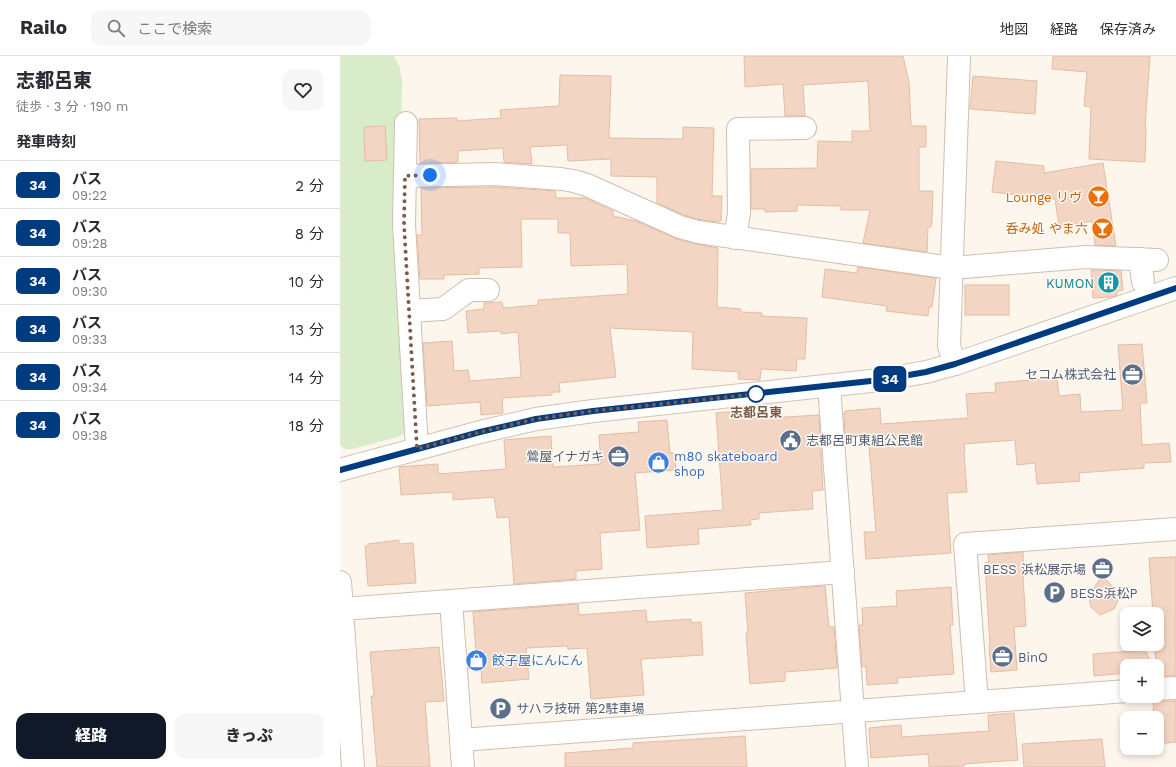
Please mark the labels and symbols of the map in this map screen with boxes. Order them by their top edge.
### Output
your location [420,165,440,185]
bar icon: Lounge リヴ [1085,184,1111,210]
place label: Lounge リヴ [1006,190,1082,205]
bar icon: 呑み処 やま六 [1090,215,1116,241]
place label: 呑み処 やま六 [1006,221,1088,236]
building icon: KUMON [1096,270,1122,296]
place label: KUMON [1046,276,1094,291]
office icon: セコム株式会社 [1119,361,1145,387]
line badge: 34 [872,366,908,392]
place label: セコム株式会社 [1025,367,1116,382]
marker: 志都呂東 [747,385,765,403]
place label: 志都呂東 [730,405,782,420]
public building icon: 志都呂町東組公民館 [778,427,804,453]
place label: 志都呂町東組公民館 [806,433,923,448]
office icon: 鶯屋イナガキ [606,443,632,469]
place label: 鶯屋イナガキ [526,449,604,464]
place label: m80 skateboard shop [674,449,778,479]
shop icon: m80 skateboard shop [645,450,671,476]
office icon: BESS 浜松展示場 [1089,556,1115,582]
place label: BESS 浜松展示場 [983,562,1086,577]
parking icon: BESS浜松P [1041,580,1067,606]
place label: BESS浜松P [1070,586,1137,601]
office icon: BinO [990,644,1016,670]
shop icon: 餃子屋にんにん [463,647,489,673]
place label: BinO [1018,650,1048,665]
place label: 餃子屋にんにん [492,653,583,668]
parking icon: サハラ技研 第2駐車場 [488,695,514,721]
place label: サハラ技研 第2駐車場 [516,701,645,716]

